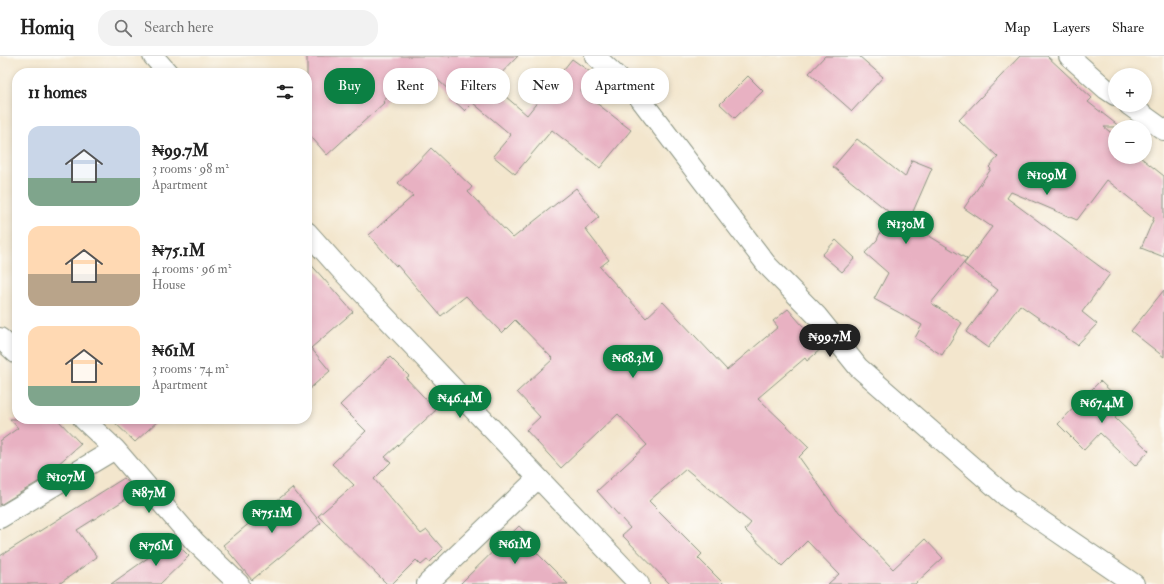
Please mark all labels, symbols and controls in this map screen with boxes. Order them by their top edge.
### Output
search box [98,10,378,46]
text: Homiq [20,16,74,40]
icon: search [112,17,134,39]
text: Search here [144,18,213,37]
text: Map [1004,19,1030,36]
text: Layers [1052,19,1090,36]
text: Share [1112,19,1144,36]
chip: Buy [324,68,375,104]
chip: Rent [383,68,438,104]
chip: Filters [446,68,510,104]
chip: New [518,68,573,104]
chip: Apartment [581,68,669,104]
map controls [1108,68,1152,164]
button: + [1108,68,1152,112]
icon: filters [274,81,296,103]
text: 11 homes [28,82,87,103]
button: − [1108,120,1152,164]
text: ₦99.7M [152,140,209,161]
icon: home [60,142,108,190]
text: 3 rooms · 98 m² [152,161,229,177]
pin: ₦109M [1019,162,1075,196]
text: ₦109M [1027,167,1067,183]
text: Apartment [152,177,208,193]
pin: ₦130M [878,211,934,245]
text: ₦130M [887,216,925,232]
text: ₦75.1M [152,240,205,261]
icon: home [60,242,108,290]
text: 4 rooms · 96 m² [152,261,231,277]
text: House [152,277,185,293]
pin: ₦99.7M [797,324,863,358]
text: ₦99.7M [808,329,852,345]
text: ₦61M [152,340,195,361]
icon: home [60,342,108,390]
pin: ₦68.3M [600,345,666,379]
text: ₦68.3M [612,350,654,366]
text: 3 rooms · 74 m² [152,361,229,377]
text: Apartment [152,377,208,393]
pin: ₦46.4M [427,385,493,419]
text: ₦46.4M [437,390,483,406]
pin: ₦67.4M [1069,390,1135,424]
text: ₦67.4M [1080,395,1124,411]
pin: ₦107M [38,464,94,498]
text: ₦107M [46,469,86,485]
pin: ₦87M [125,480,173,514]
text: ₦87M [132,485,166,501]
pin: ₦75.1M [239,500,305,534]
text: ₦75.1M [252,505,292,521]
pin: ₦61M [491,531,539,565]
pin: ₦76M [132,533,180,567]
text: ₦61M [498,536,532,552]
text: ₦76M [139,538,173,554]

